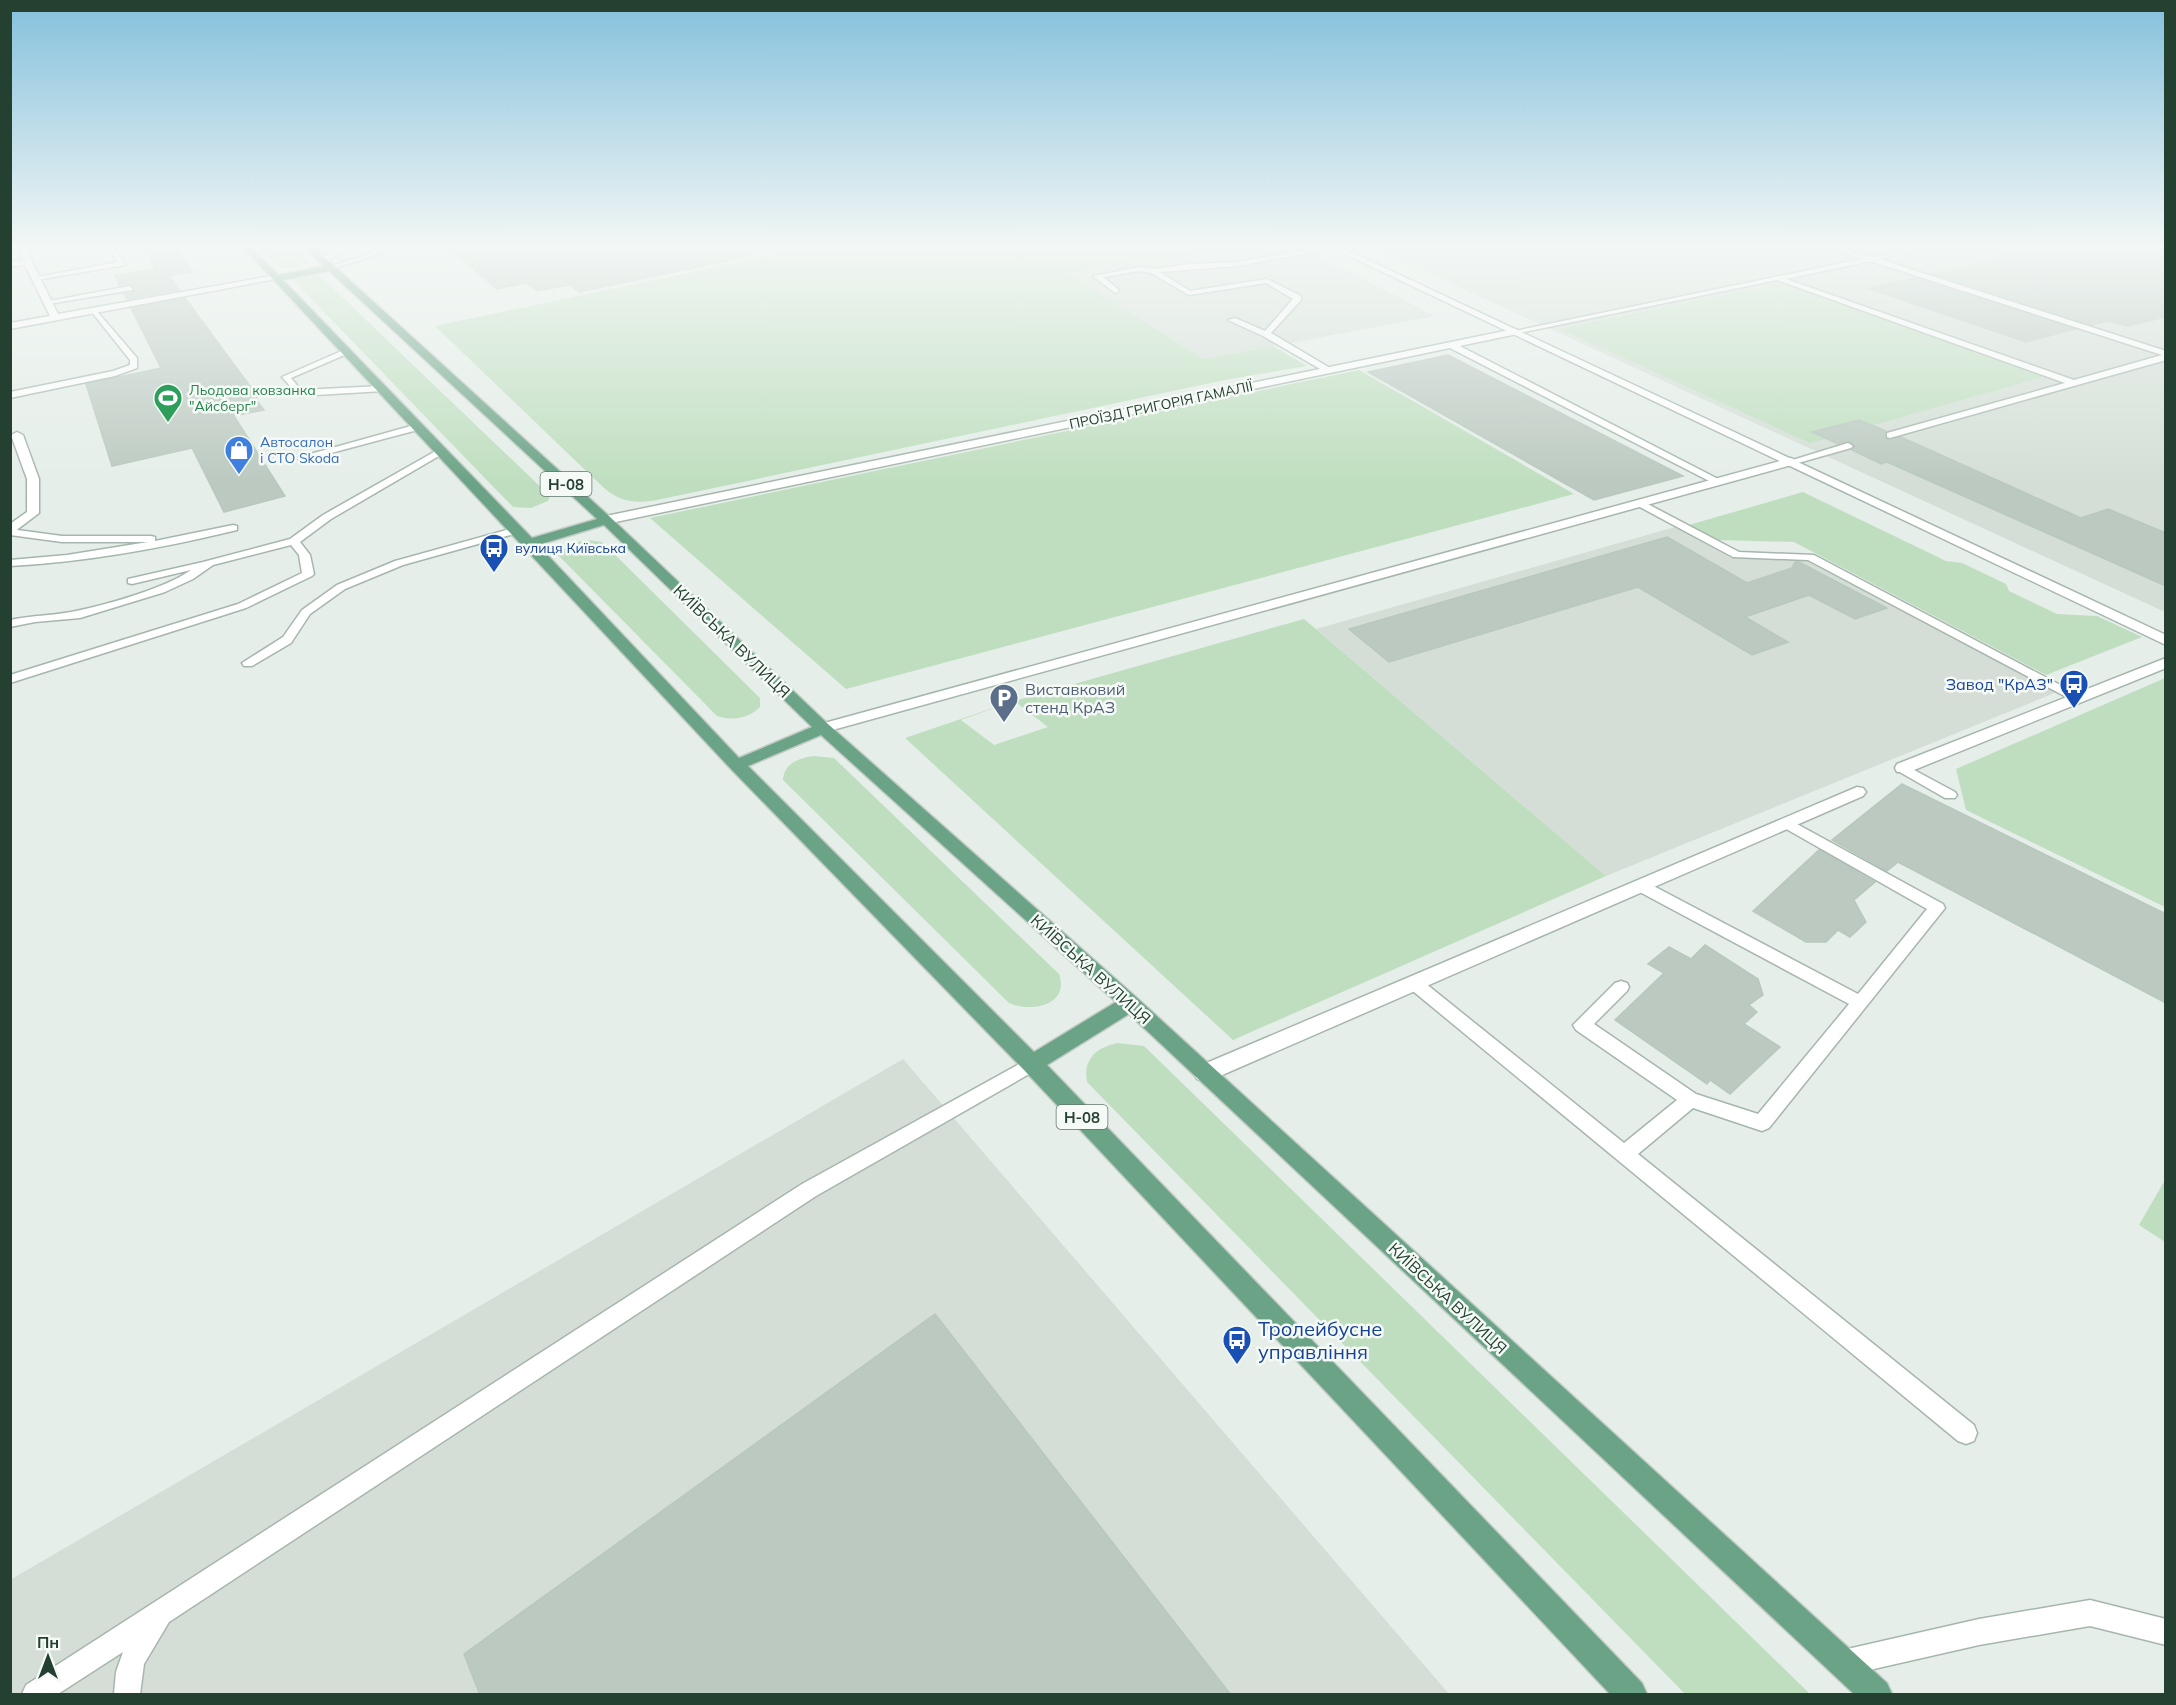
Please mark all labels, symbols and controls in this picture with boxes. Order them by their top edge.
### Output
street label: ПРОЇЗД ГРИГОРІЯ ГАМАЛІЇ [1068,377,1255,433]
place label: Льодова ковзанка "Айсберг" [189,381,316,415]
sports icon: Льодова ковзанка "Айсберг" [152,382,184,424]
place label: Автосалон і СТО Skoda [260,433,339,467]
shop icon: Автосалон і СТО Skoda [223,434,255,476]
road number: Н-08 [540,472,592,496]
bus stop icon: вулиця Київська [478,532,510,574]
place label: вулиця Київська [515,539,626,557]
street label: КИЇВСЬКА ВУЛИЦЯ [669,580,795,702]
bus stop icon: Завод "КрАЗ" [2058,668,2090,710]
place label: Завод "КрАЗ" [1946,674,2053,694]
place label: Виставковий стенд КрАЗ [1025,679,1125,717]
parking icon: Виставковий стенд КрАЗ [988,682,1020,724]
street label: КИЇВСЬКА ВУЛИЦЯ [1027,910,1155,1028]
road number: Н-08 [1056,1105,1108,1129]
street label: КИЇВСЬКА ВУЛИЦЯ [1385,1238,1511,1358]
place label: Тролейбусне управління [1258,1316,1382,1364]
bus stop icon: Тролейбусне управління [1221,1324,1253,1366]
north arrow [18,1627,78,1687]
text: Пн [37,1632,59,1652]

